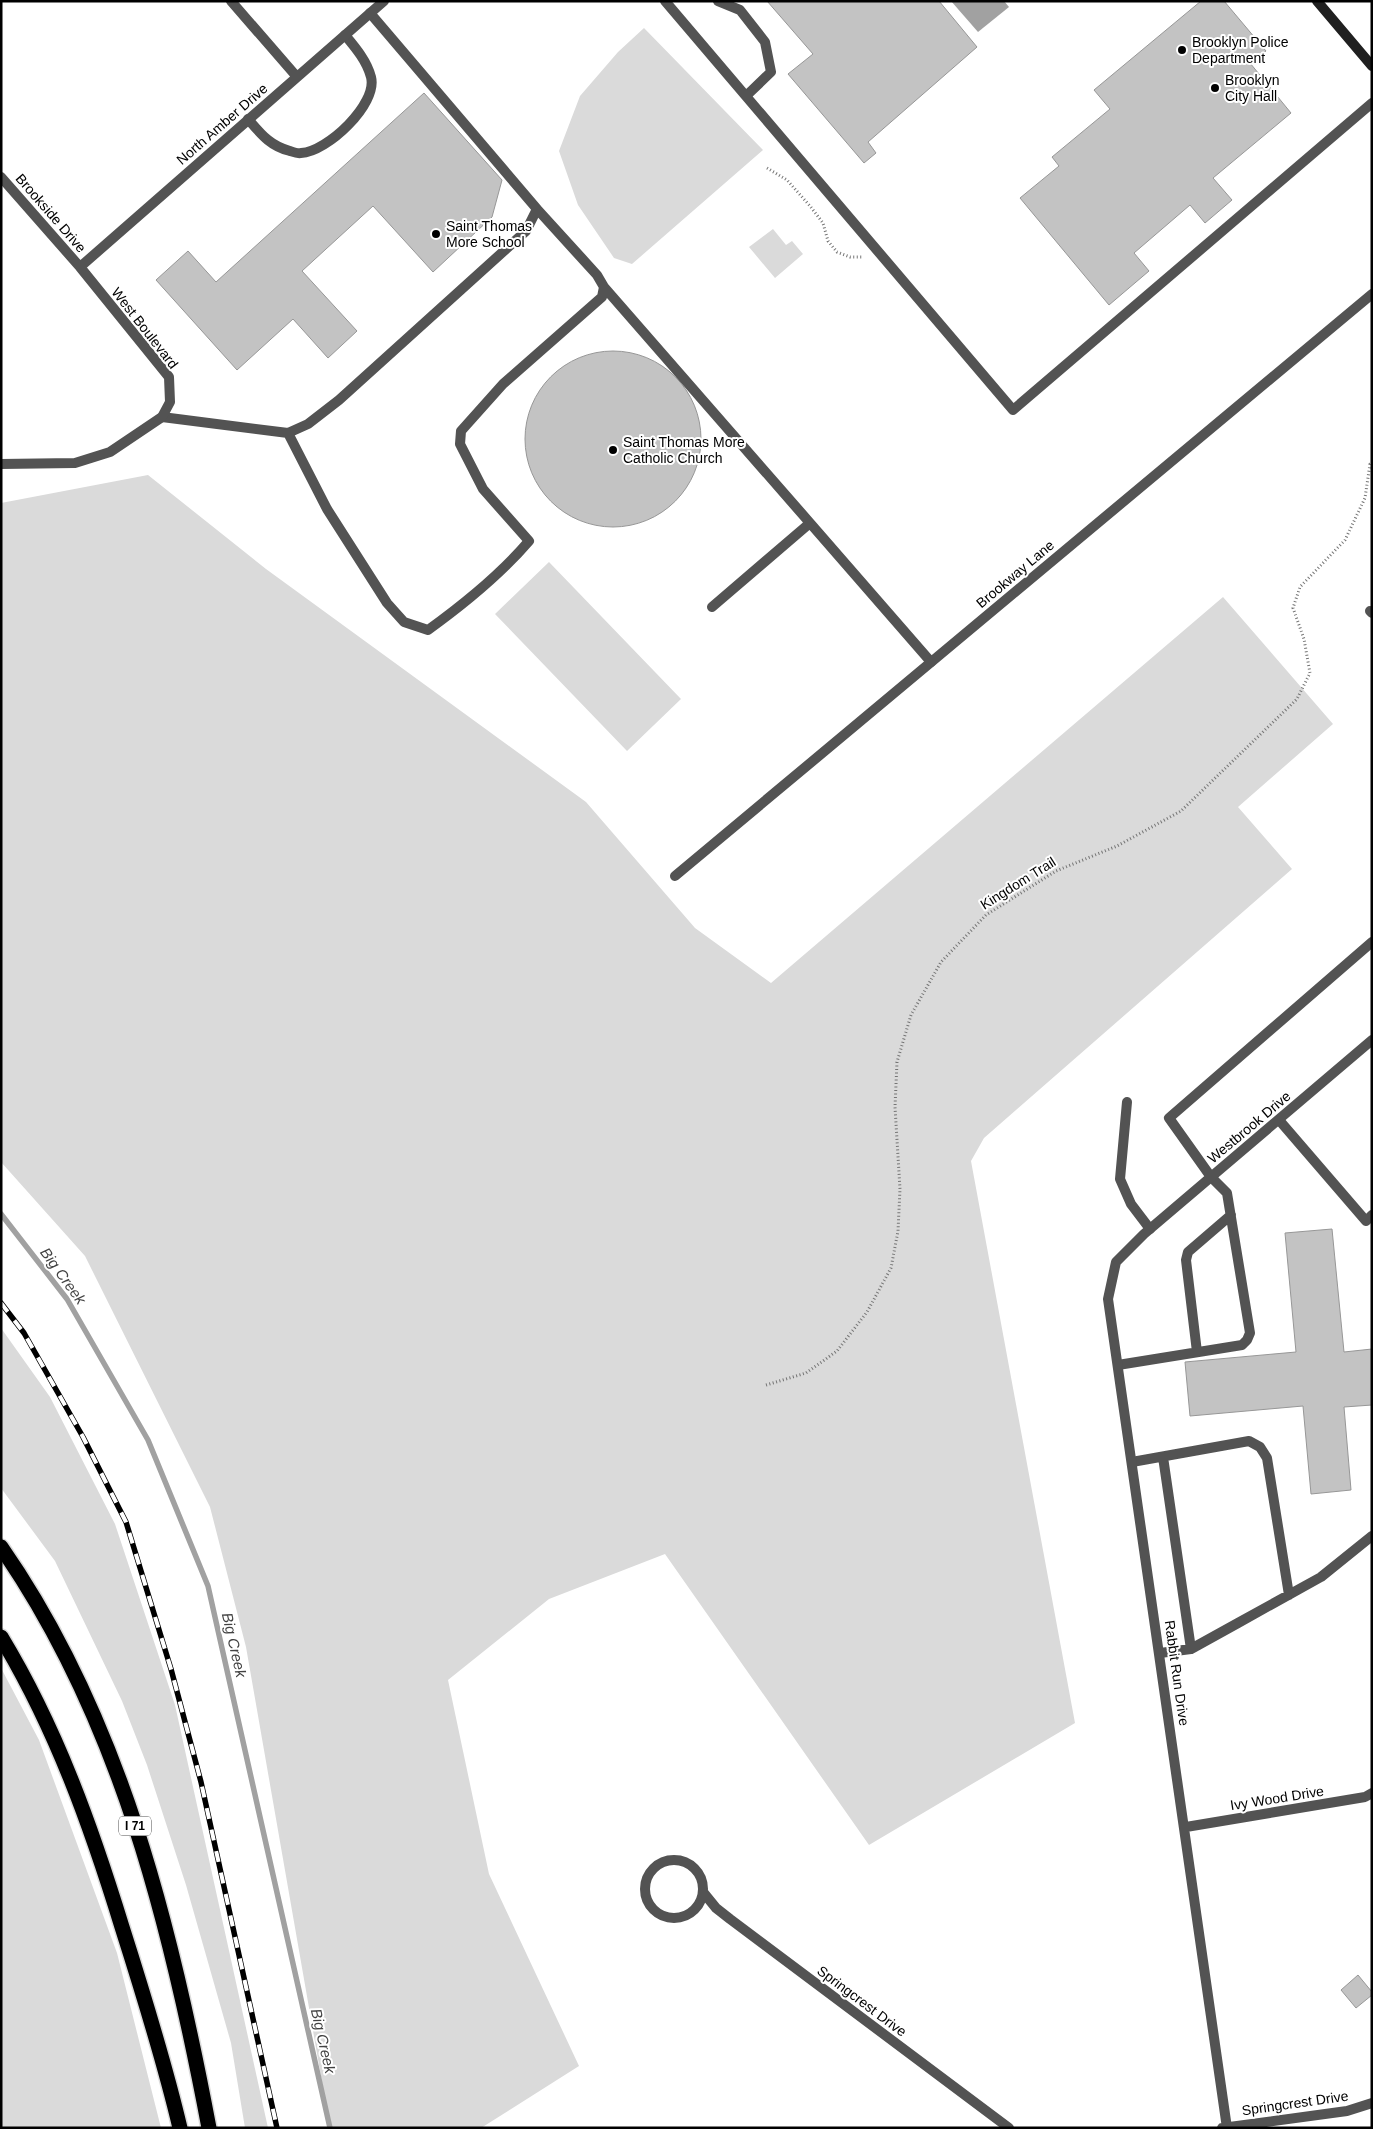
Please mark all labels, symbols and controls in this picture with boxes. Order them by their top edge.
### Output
place label: Brooklyn Police Department [1192,34,1289,66]
marker: Brooklyn Police Department [1176,44,1188,56]
place label: Brooklyn City Hall [1225,72,1279,104]
street label: North Amber Drive [173,80,271,168]
marker: Brooklyn City Hall [1209,82,1221,94]
street label: Brookside Drive [13,170,90,256]
place label: Saint Thomas More School [446,218,532,250]
marker: Saint Thomas More School [430,228,442,240]
street label: West Boulevard [108,284,182,372]
place label: Saint Thomas More Catholic Church [623,434,745,466]
marker: Saint Thomas More Catholic Church [607,444,619,456]
street label: Brookway Lane [973,537,1057,611]
street label: Kingdom Trail [977,854,1059,912]
street label: Westbrook Drive [1204,1088,1294,1166]
water label: Big Creek [37,1244,91,1309]
water label: Big Creek [219,1611,251,1680]
street label: Rabbit Run Drive [1162,1619,1192,1727]
street label: Ivy Wood Drive [1229,1783,1325,1813]
road number: I 71 [119,1816,151,1835]
street label: Springcrest Drive [814,1962,910,2040]
water label: Big Creek [308,2007,340,2076]
street label: Springcrest Drive [1241,2088,1349,2118]

